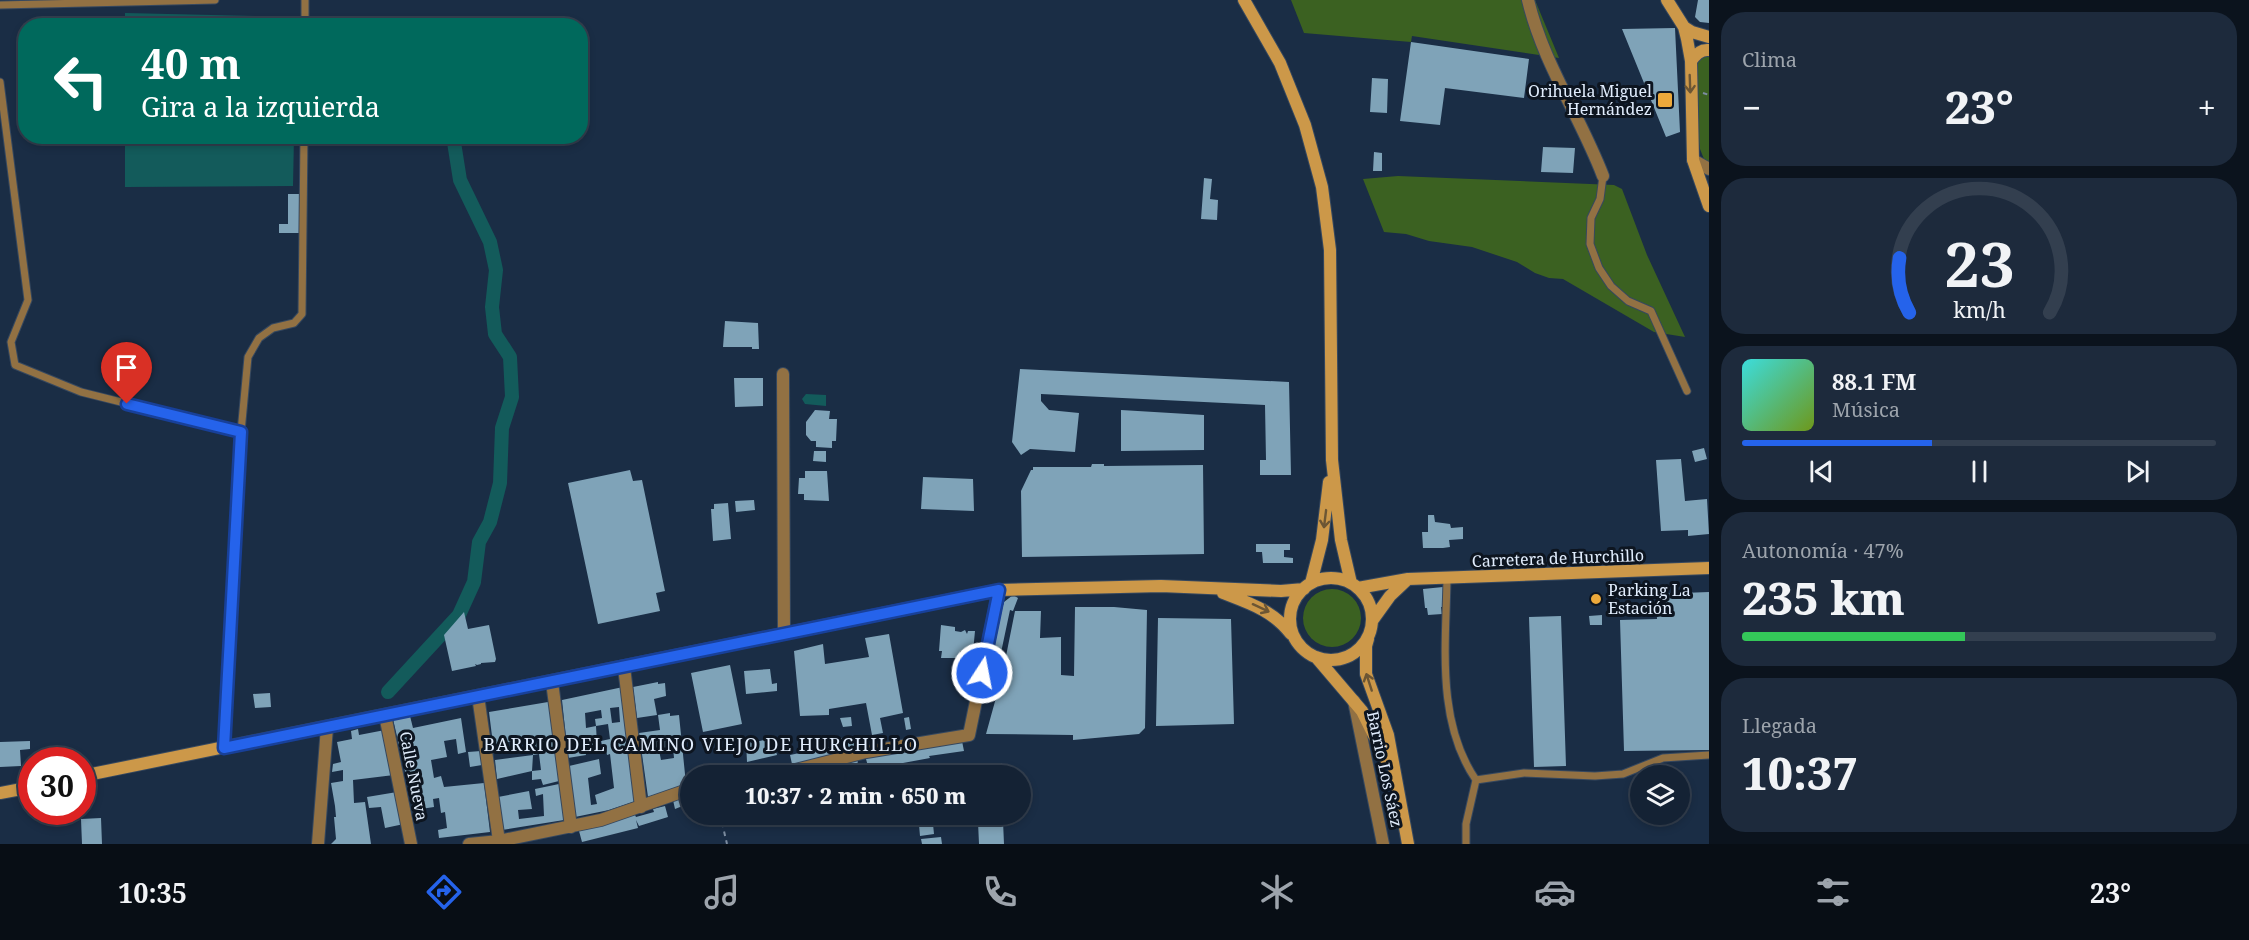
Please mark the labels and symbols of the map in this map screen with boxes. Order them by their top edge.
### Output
one-way arrow [1685,74,1696,94]
place label: Orihuela Miguel Hernández [1528,80,1652,120]
marker: Orihuela Miguel Hernández [1656,91,1674,109]
pin [101,342,152,404]
one-way arrow [1319,508,1330,528]
street label: Carretera de Hurchillo [1472,544,1644,572]
place label: Parking La Estación [1608,579,1691,619]
marker: Parking La Estación [1589,592,1603,606]
one-way arrow [1251,603,1269,615]
position arrow [950,641,1014,705]
one-way arrow [1362,673,1373,692]
street label: Barrio Los Sáez [1362,709,1408,829]
street label: Calle Nueva [395,729,433,823]
district label: BARRIO DEL CAMINO VIEJO DE HURCHILLO [483,732,919,756]
speed limit sign: 30 [18,747,96,825]

